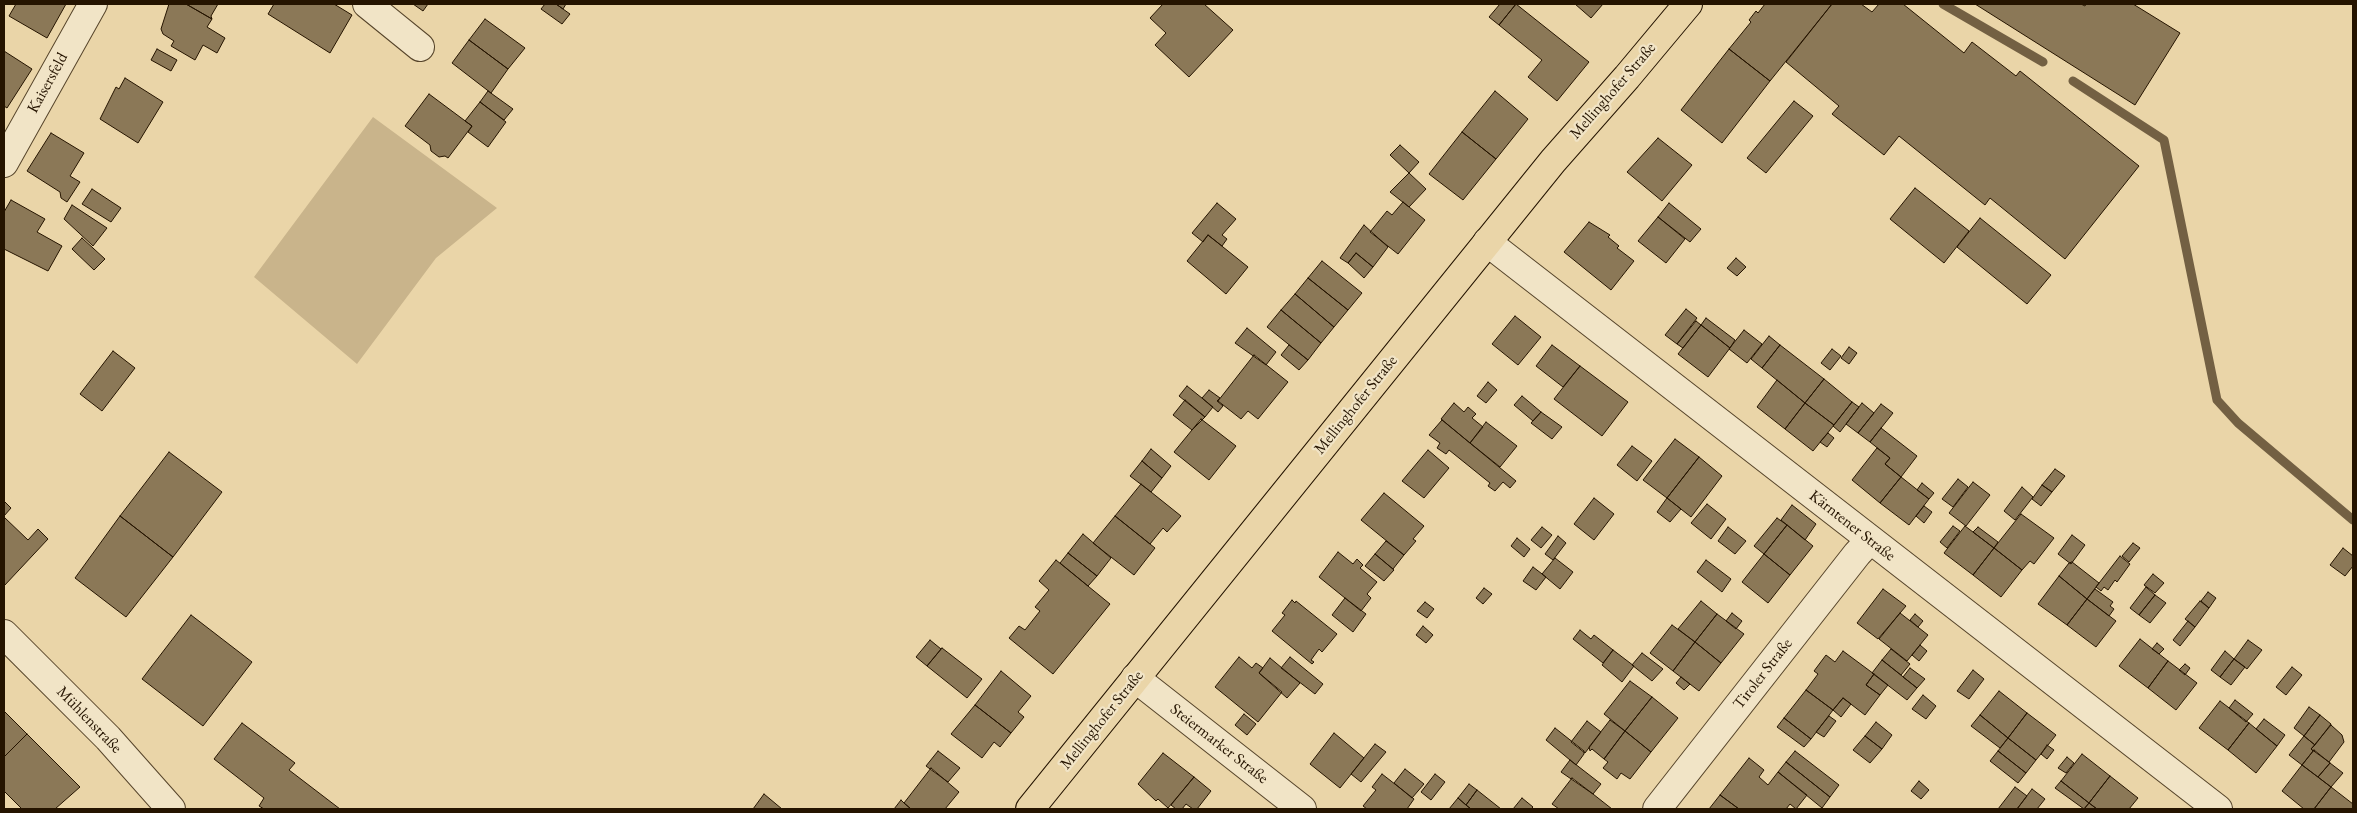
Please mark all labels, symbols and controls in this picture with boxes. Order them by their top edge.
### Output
street label: Mellinghofer Straße [1566,39,1660,143]
street label: Kaisersfeld [24,49,72,117]
street label: Mellinghofer Straße [1310,352,1402,458]
street label: Kärntener Straße [1805,486,1899,566]
street label: Tiroler Straße [1729,635,1797,713]
street label: Mellinghofer Straße [1056,667,1148,773]
street label: Mühlenstraße [52,682,126,758]
street label: Steiermarker Straße [1166,700,1272,788]

